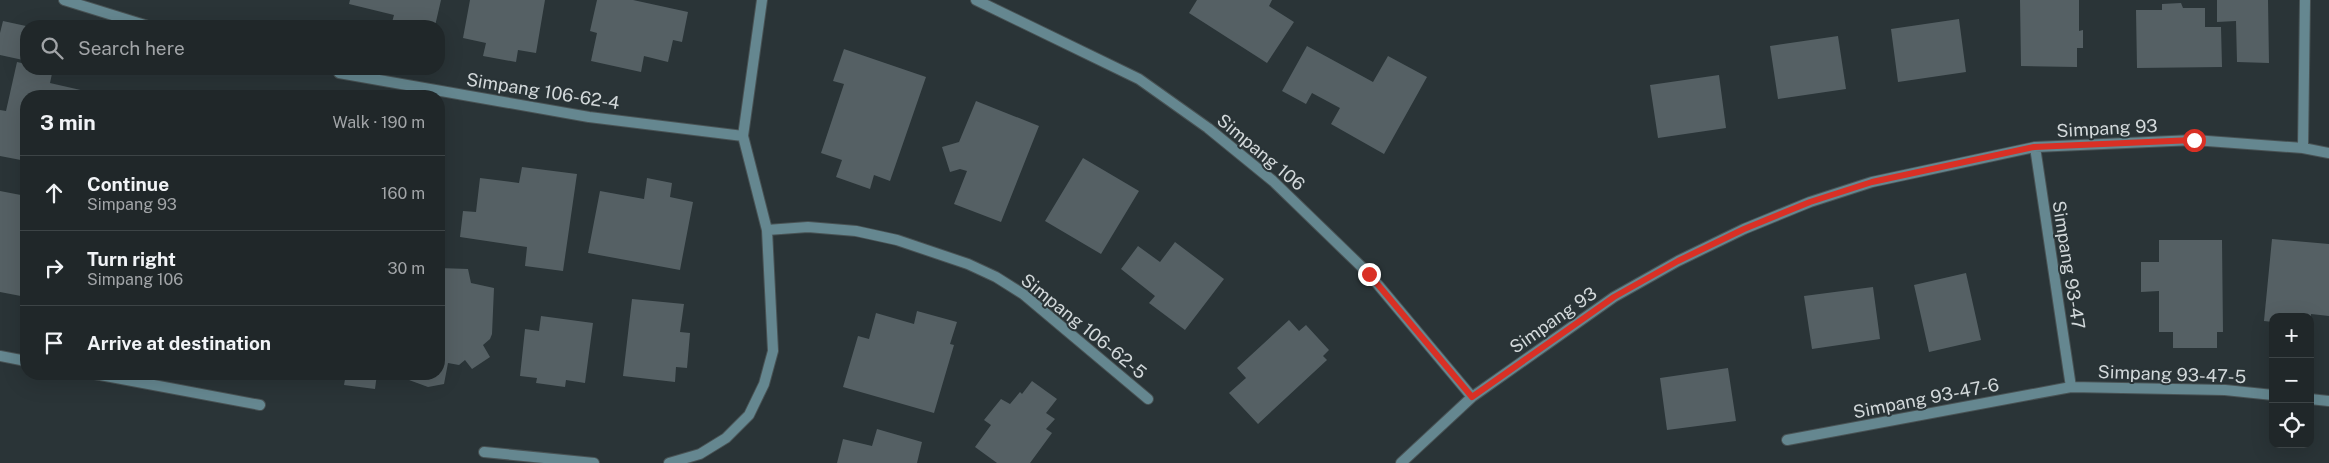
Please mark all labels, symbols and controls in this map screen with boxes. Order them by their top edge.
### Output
search box [20,20,445,75]
icon: search [38,34,66,62]
text: Search here [78,37,185,59]
street label: Simpang 106-62-4 [465,69,621,113]
street label: Simpang 106 [1213,109,1309,195]
text: 3 min [40,110,96,135]
text: Walk · 190 m [333,113,425,132]
street label: Simpang 93 [2056,115,2158,141]
route start [2183,129,2206,152]
text: Continue [87,173,169,195]
icon: ahead [40,179,68,207]
text: 160 m [381,184,425,203]
text: Simpang 93 [87,195,177,214]
street label: Simpang 93-47 [2048,199,2090,331]
text: Turn right [87,248,176,270]
icon: right [40,254,68,282]
text: 30 m [388,259,425,278]
route end [1358,263,1381,286]
street label: Simpang 106-62-5 [1017,269,1151,383]
text: Simpang 106 [87,270,183,289]
street label: Simpang 93 [1506,282,1600,358]
map controls [2269,313,2314,448]
button: + [2269,313,2314,358]
icon: arrive [40,329,68,357]
text: Arrive at destination [87,332,271,354]
button: − [2269,358,2314,403]
street label: Simpang 93-47-5 [2097,361,2247,387]
street label: Simpang 93-47-6 [1851,374,2001,422]
button: locate [2269,403,2314,448]

